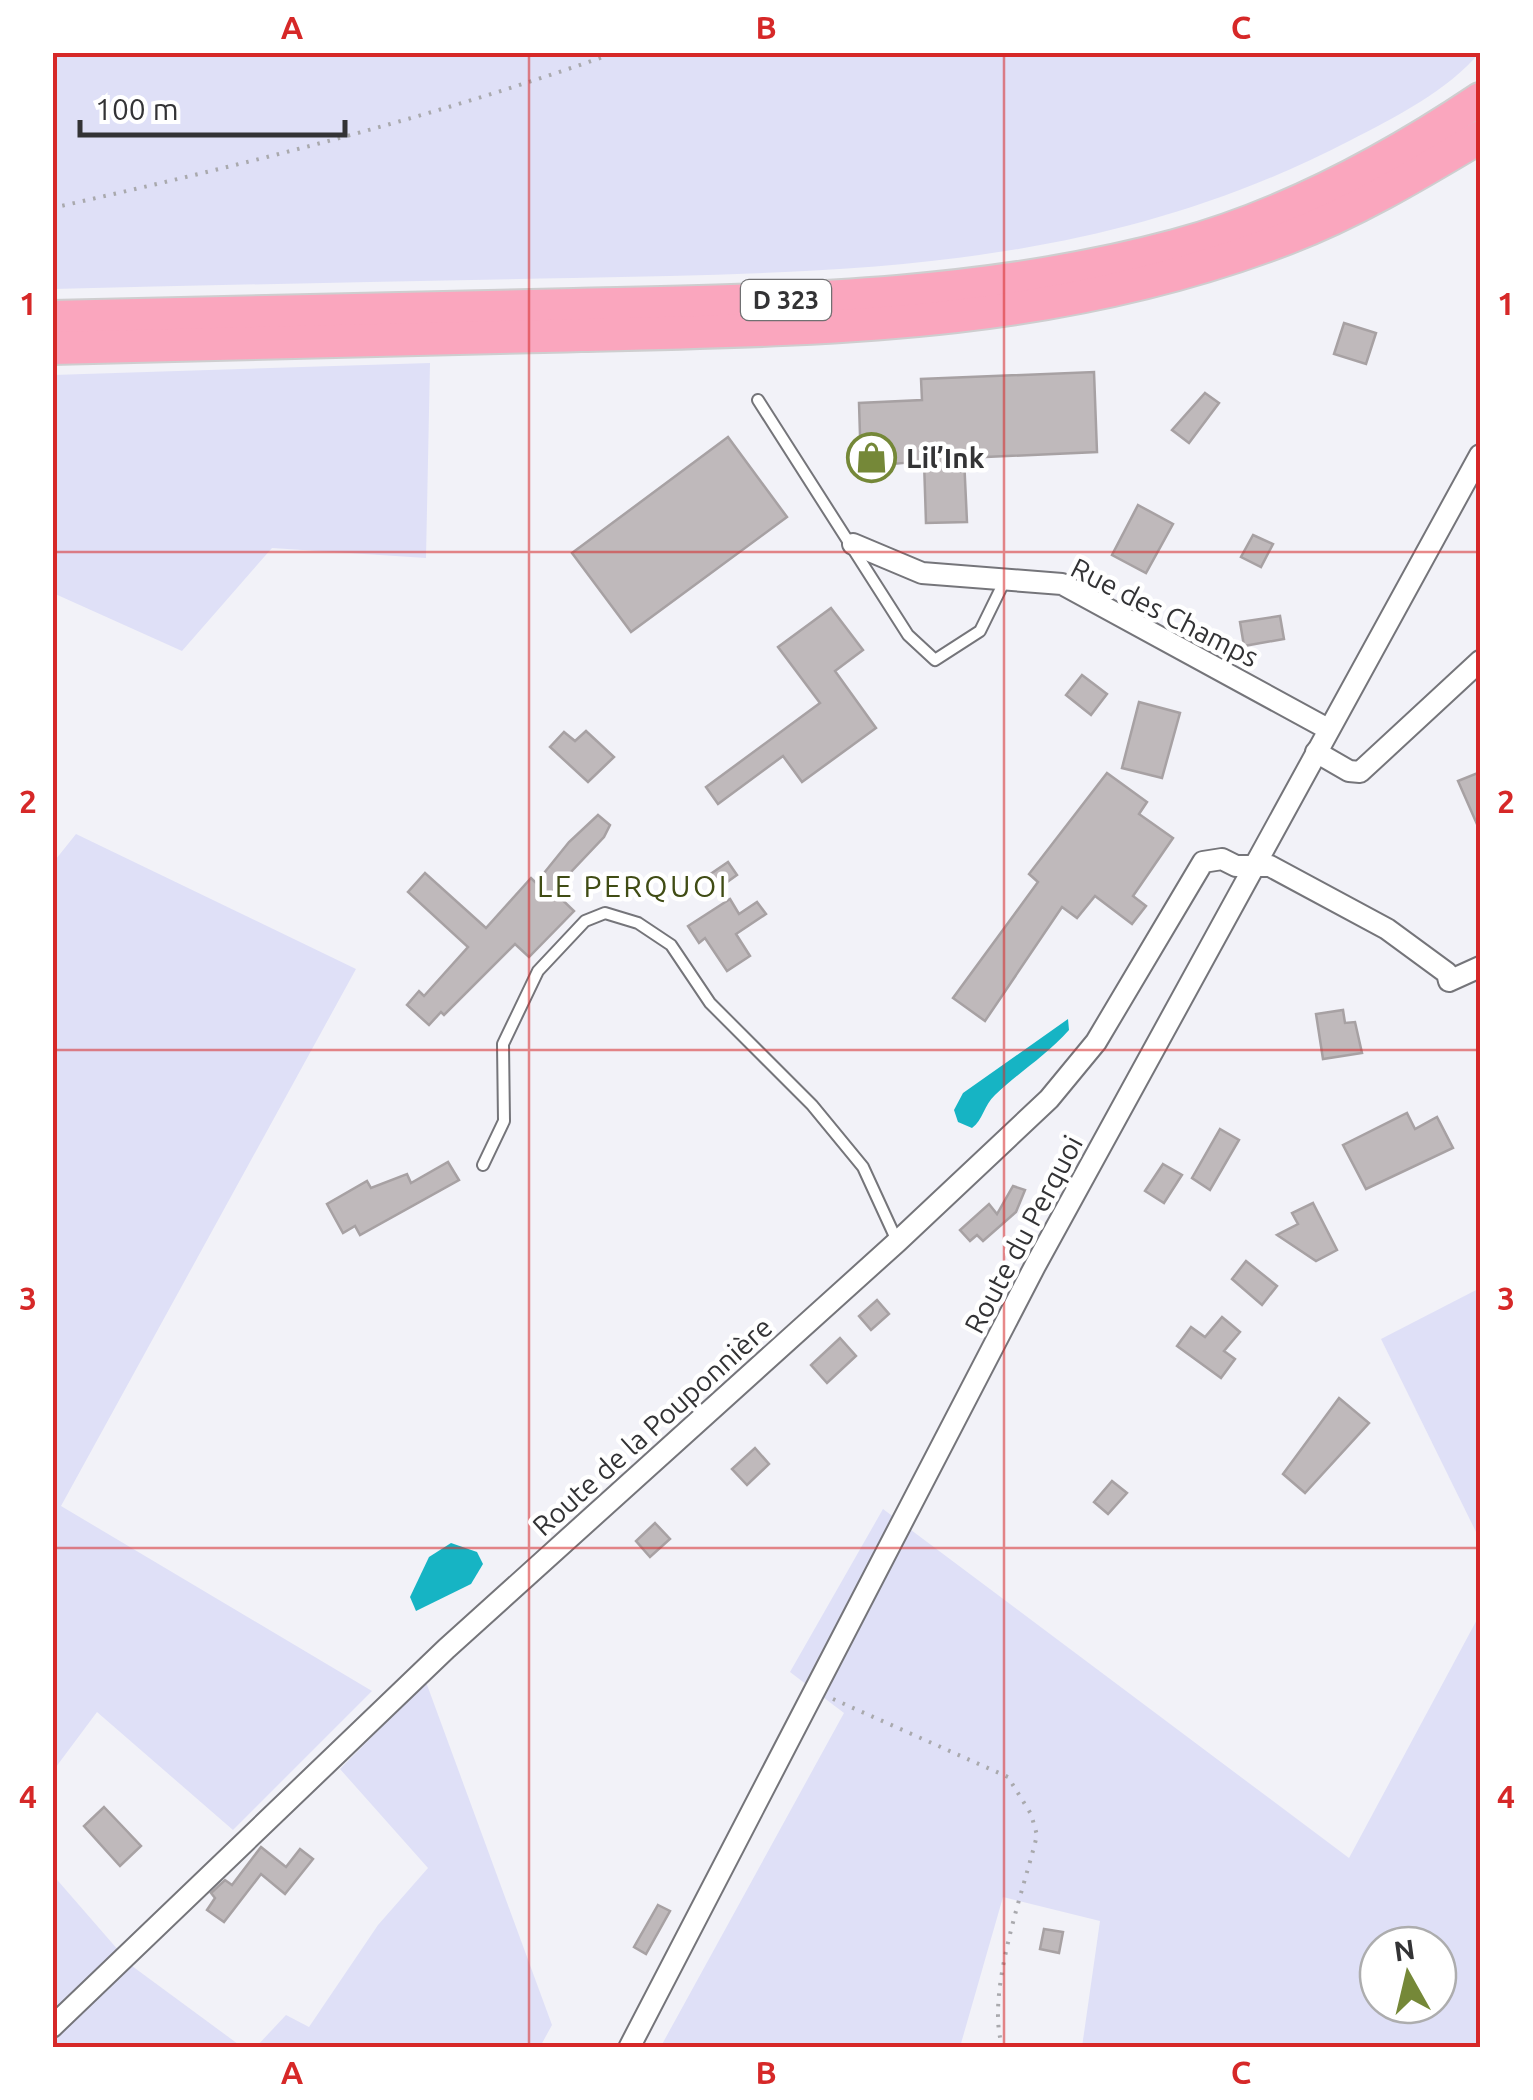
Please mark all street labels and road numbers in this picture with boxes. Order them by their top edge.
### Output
road number: D 323 [741,280,831,320]
street label: Rue des Champs [1066,551,1264,673]
street label: Route du Perquoi [958,1130,1088,1338]
street label: Route de la Pouponnière [526,1310,778,1542]

